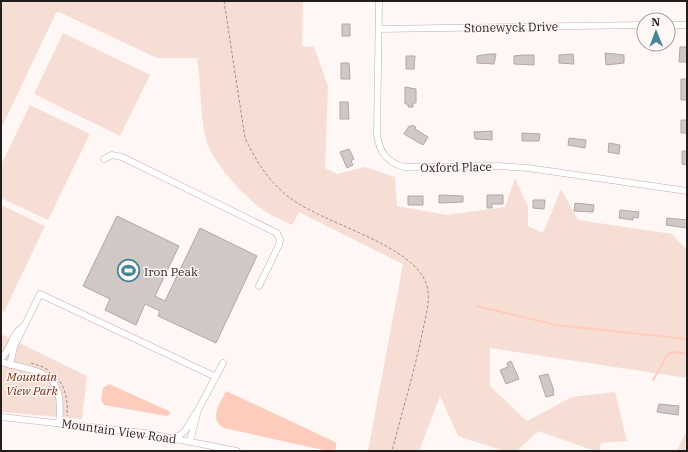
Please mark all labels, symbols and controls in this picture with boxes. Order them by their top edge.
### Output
north arrow [636,12,676,52]
text: N [651,15,661,29]
street label: Stonewyck Drive [464,19,558,35]
street label: Oxford Place [420,159,492,175]
sports icon: Iron Peak [116,258,142,284]
place label: Iron Peak [144,264,198,279]
park label: Mountain View Park [6,369,59,398]
street label: Mountain View Road [61,415,177,447]

